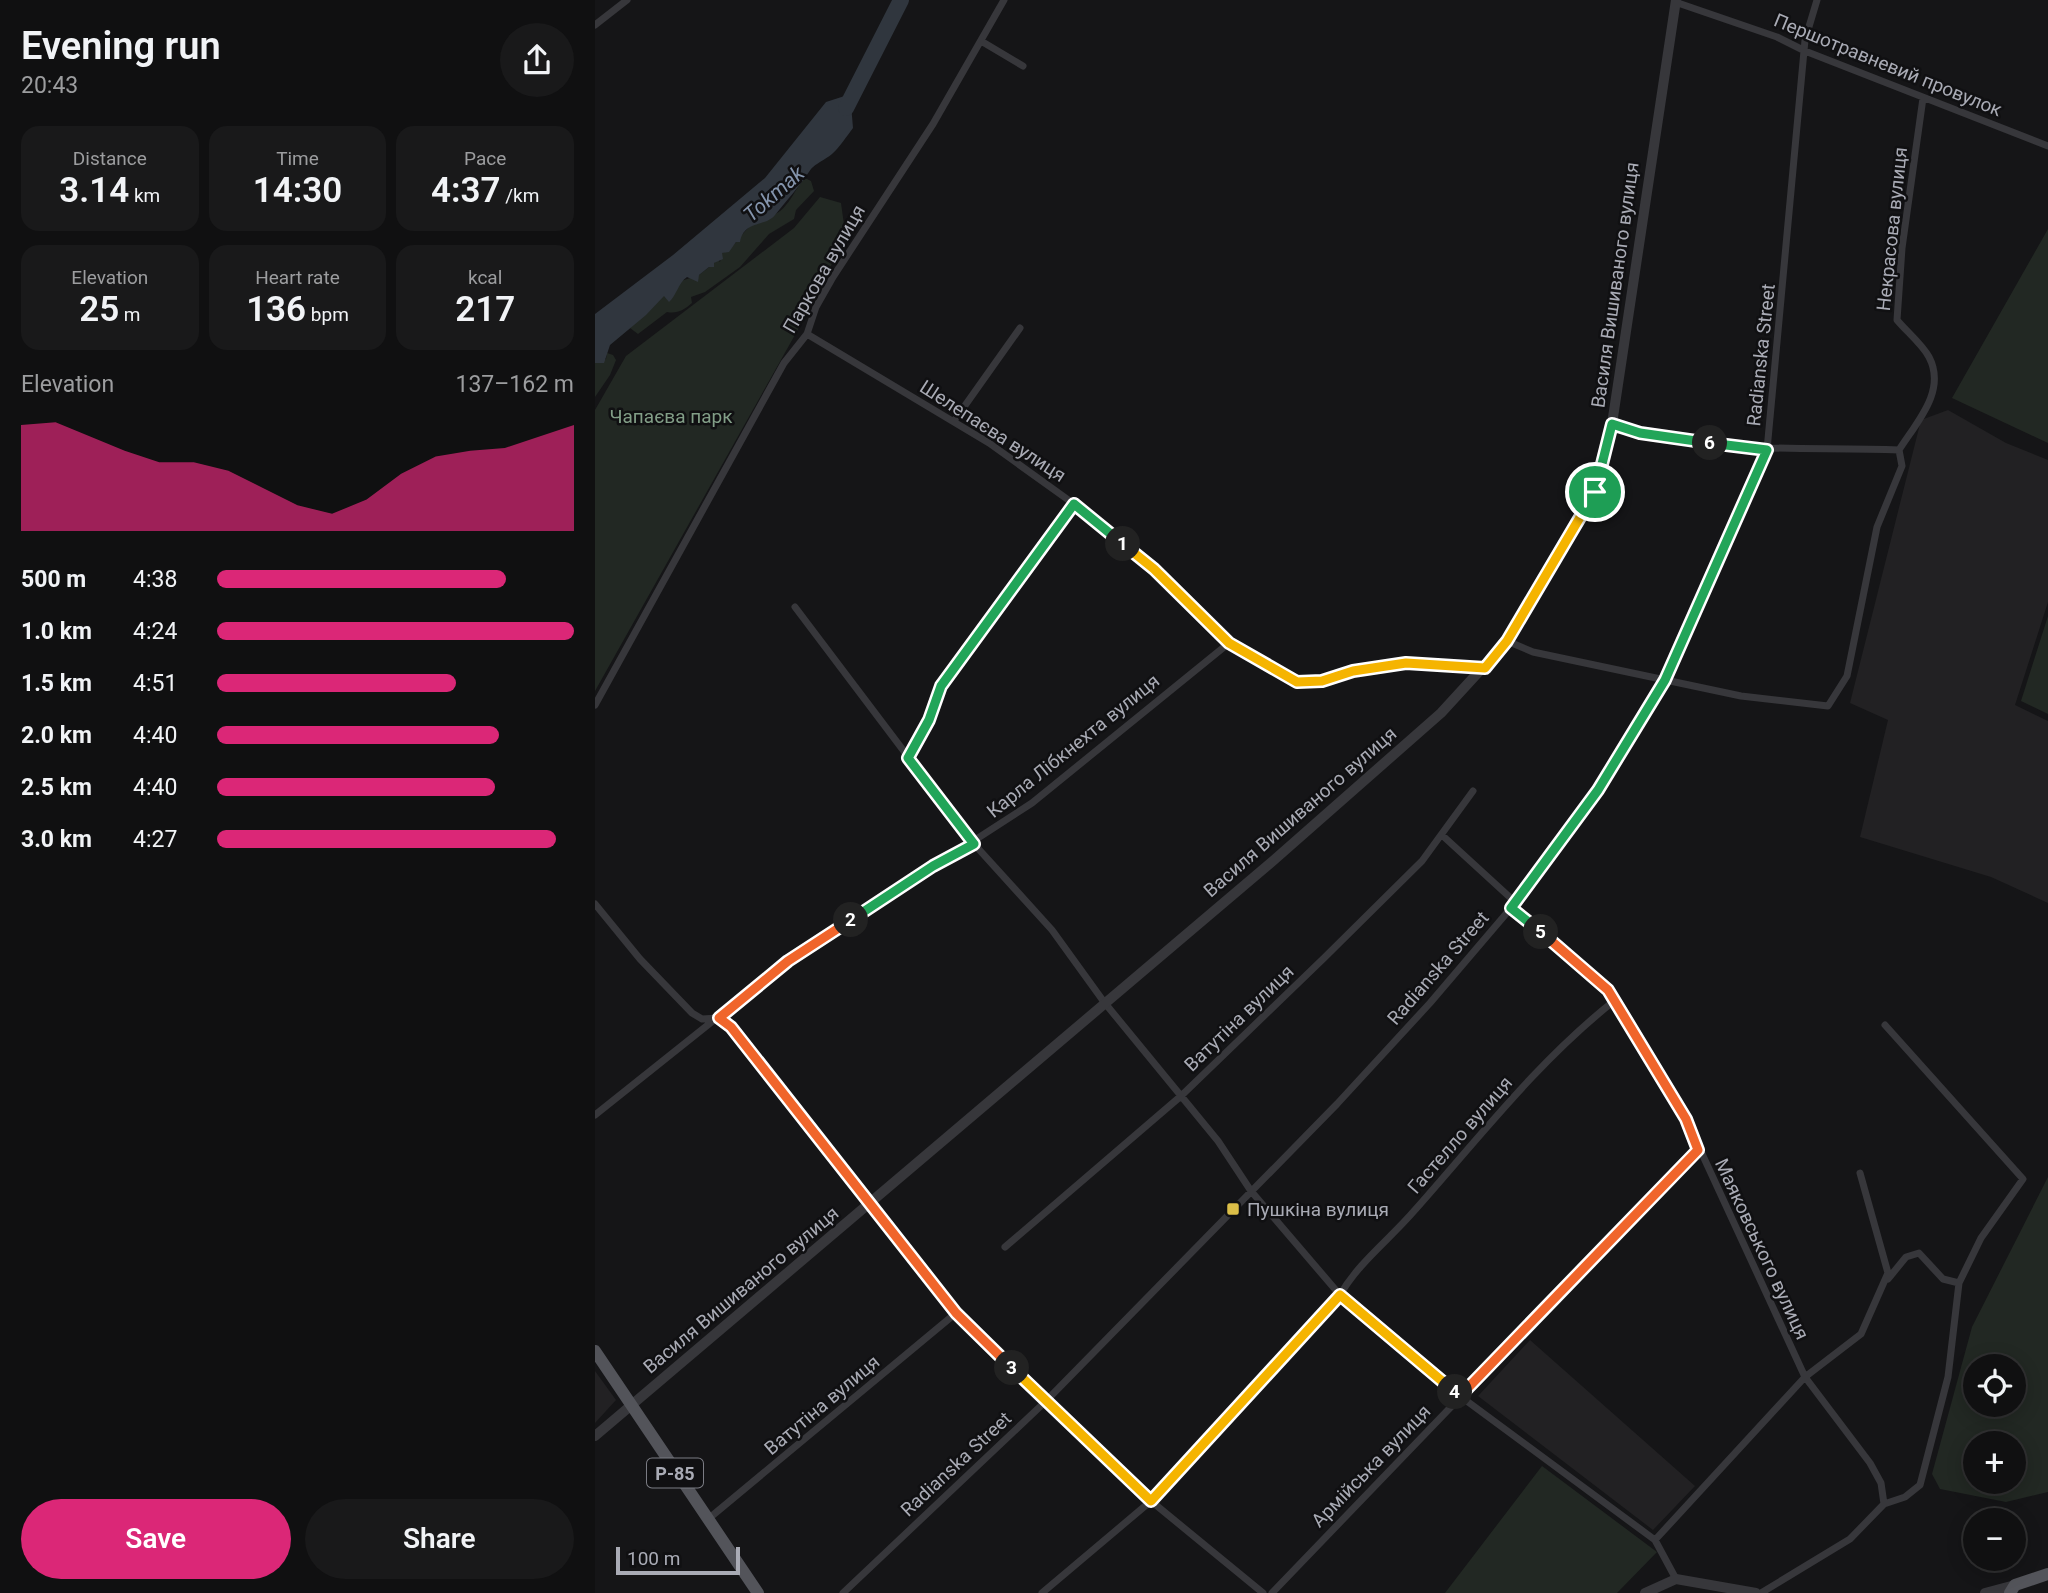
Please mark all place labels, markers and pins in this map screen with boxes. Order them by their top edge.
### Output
pin: 6 [1693,426,1727,460]
pin [1565,462,1625,522]
pin: 1 [1105,526,1141,562]
pin: 2 [833,902,869,937]
pin: 5 [1523,914,1559,950]
place label: Пушкіна вулиця [1247,1198,1389,1221]
marker: Пушкіна вулиця [1225,1201,1241,1217]
pin: 3 [995,1350,1029,1386]
pin: 4 [1437,1374,1473,1410]

